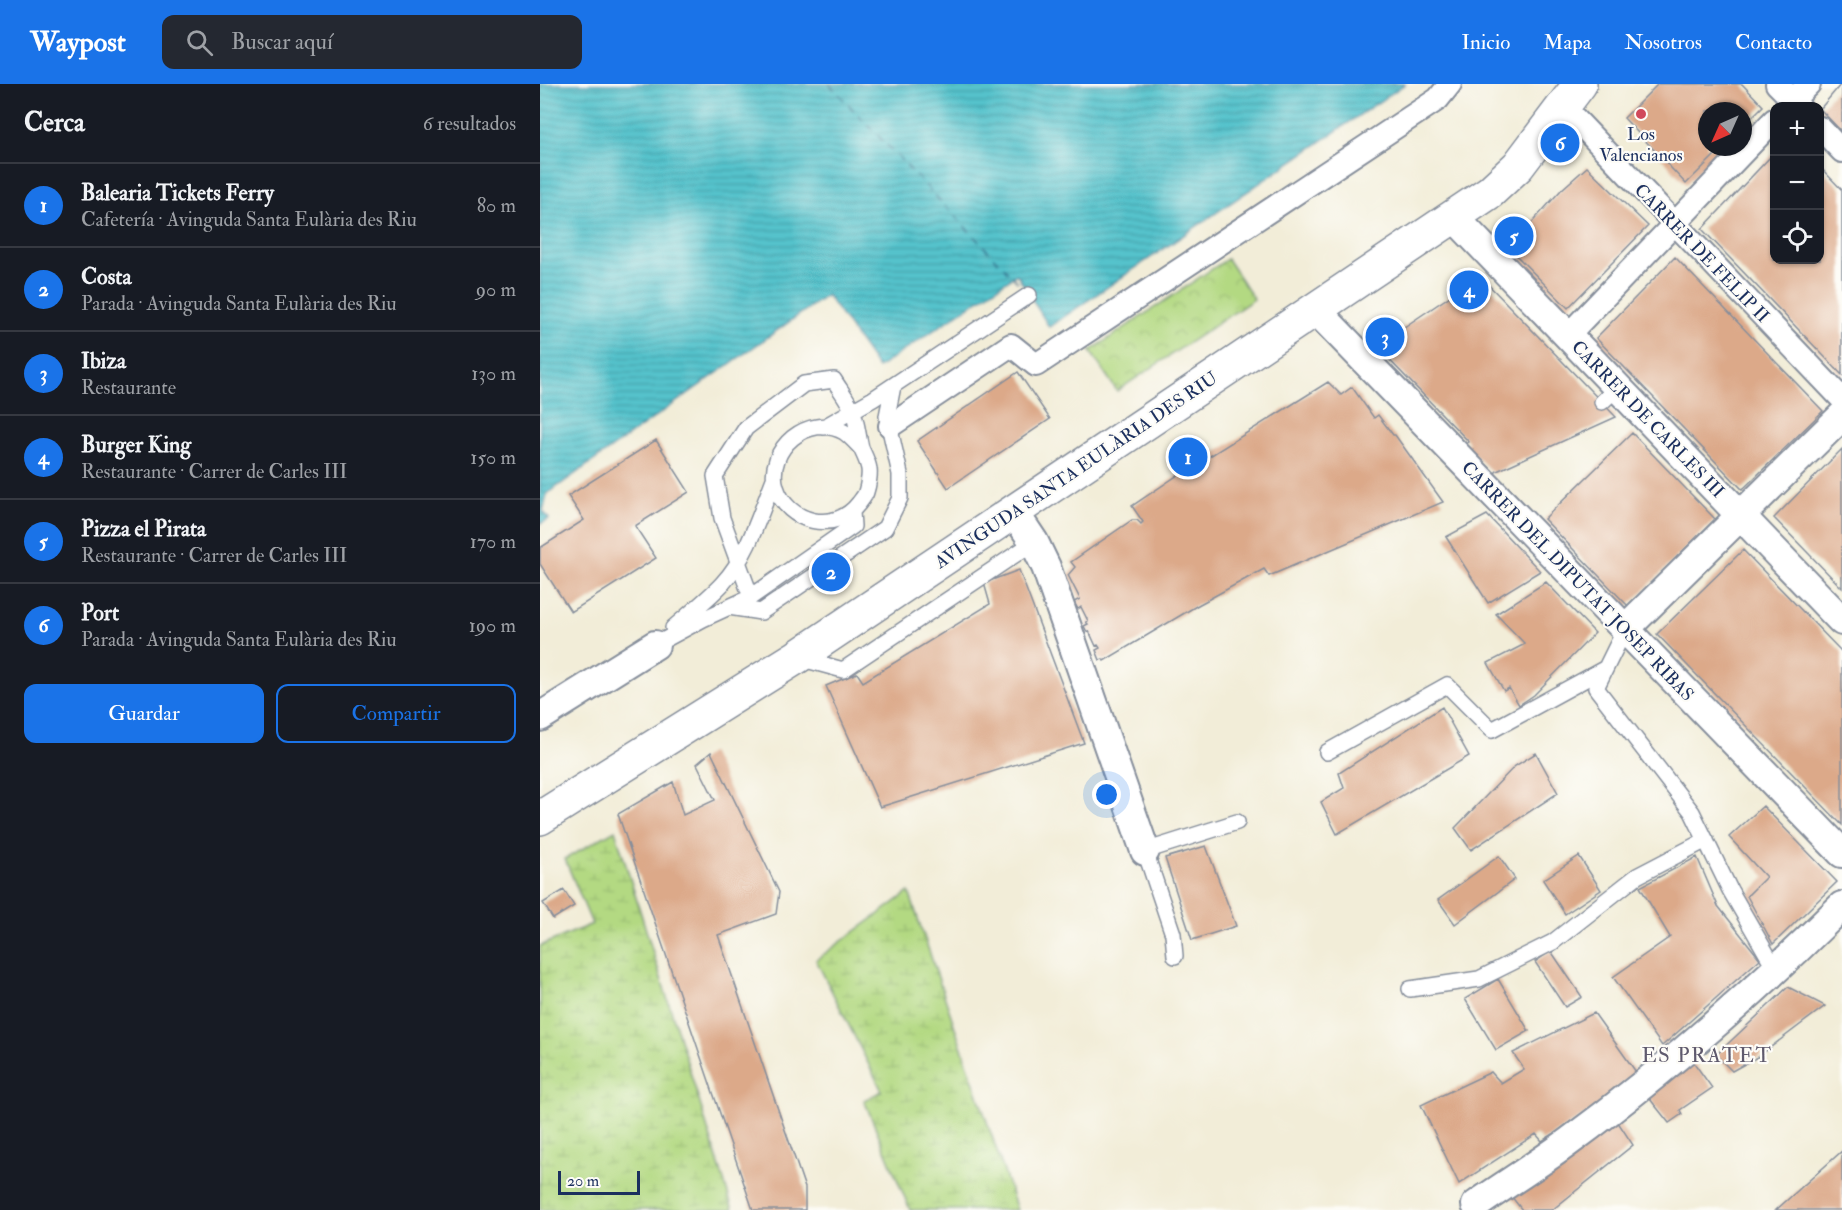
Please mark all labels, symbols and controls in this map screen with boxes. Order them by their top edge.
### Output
search box [162,15,582,69]
text: Waypost [30,25,126,60]
icon: search [183,26,216,59]
text: Buscar aquí [231,28,333,56]
text: Inicio [1461,29,1510,56]
text: Mapa [1543,29,1591,56]
text: Nosotros [1624,29,1702,56]
text: Contacto [1735,29,1812,56]
north arrow [1698,102,1752,156]
map controls [1770,102,1824,264]
button: + [1770,102,1824,156]
text: Cerca [24,107,85,139]
marker: Los Valencianos [1634,107,1648,121]
text: 6 resultados [423,111,516,136]
pin: 6 [1540,120,1580,166]
place label: Los Valencianos [1599,123,1683,167]
button: − [1770,156,1824,210]
text: Balearia Tickets Ferry [81,179,274,207]
street label: CARRER DE FELIP II [1629,179,1774,328]
text: 1 [40,193,47,218]
text: 80 m [477,193,516,218]
text: Cafetería · Avinguda Santa Eulària des Riu [81,207,417,232]
button: locate [1770,210,1824,264]
pin: 5 [1494,214,1534,258]
text: Costa [81,263,131,291]
pin: 4 [1450,268,1488,312]
text: 2 [38,277,49,302]
text: 90 m [476,277,516,302]
text: Parada · Avinguda Santa Eulària des Riu [81,291,397,316]
pin: 3 [1366,314,1404,360]
street label: CARRER DE CARLES III [1566,336,1729,503]
text: Ibiza [81,347,126,375]
text: 3 [40,361,47,386]
text: 130 m [471,361,516,386]
street label: AVINGUDA SANTA EULÀRIA DES RIU [930,367,1222,575]
text: Restaurante [81,375,176,400]
text: Burger King [81,431,191,459]
pin: 1 [1168,434,1208,479]
text: 4 [38,445,49,470]
text: 150 m [470,445,516,470]
street label: CARRER DEL DIPUTAT JOSEP RIBAS [1456,456,1699,706]
text: Restaurante · Carrer de Carles III [81,459,347,484]
text: Pizza el Pirata [81,515,206,543]
text: 5 [39,529,48,554]
text: 170 m [470,529,516,554]
text: Restaurante · Carrer de Carles III [81,543,347,568]
pin: 2 [812,550,850,594]
text: Port [81,599,119,627]
text: 6 [38,613,49,638]
text: 190 m [469,613,516,638]
text: Parada · Avinguda Santa Eulària des Riu [81,627,397,652]
button: Guardar [24,684,264,743]
button: Compartir [276,684,516,743]
your location [1092,780,1121,809]
district label: ES PRATET [1641,1042,1773,1069]
scale bar [558,1168,640,1196]
text: 20 m [567,1171,599,1191]

